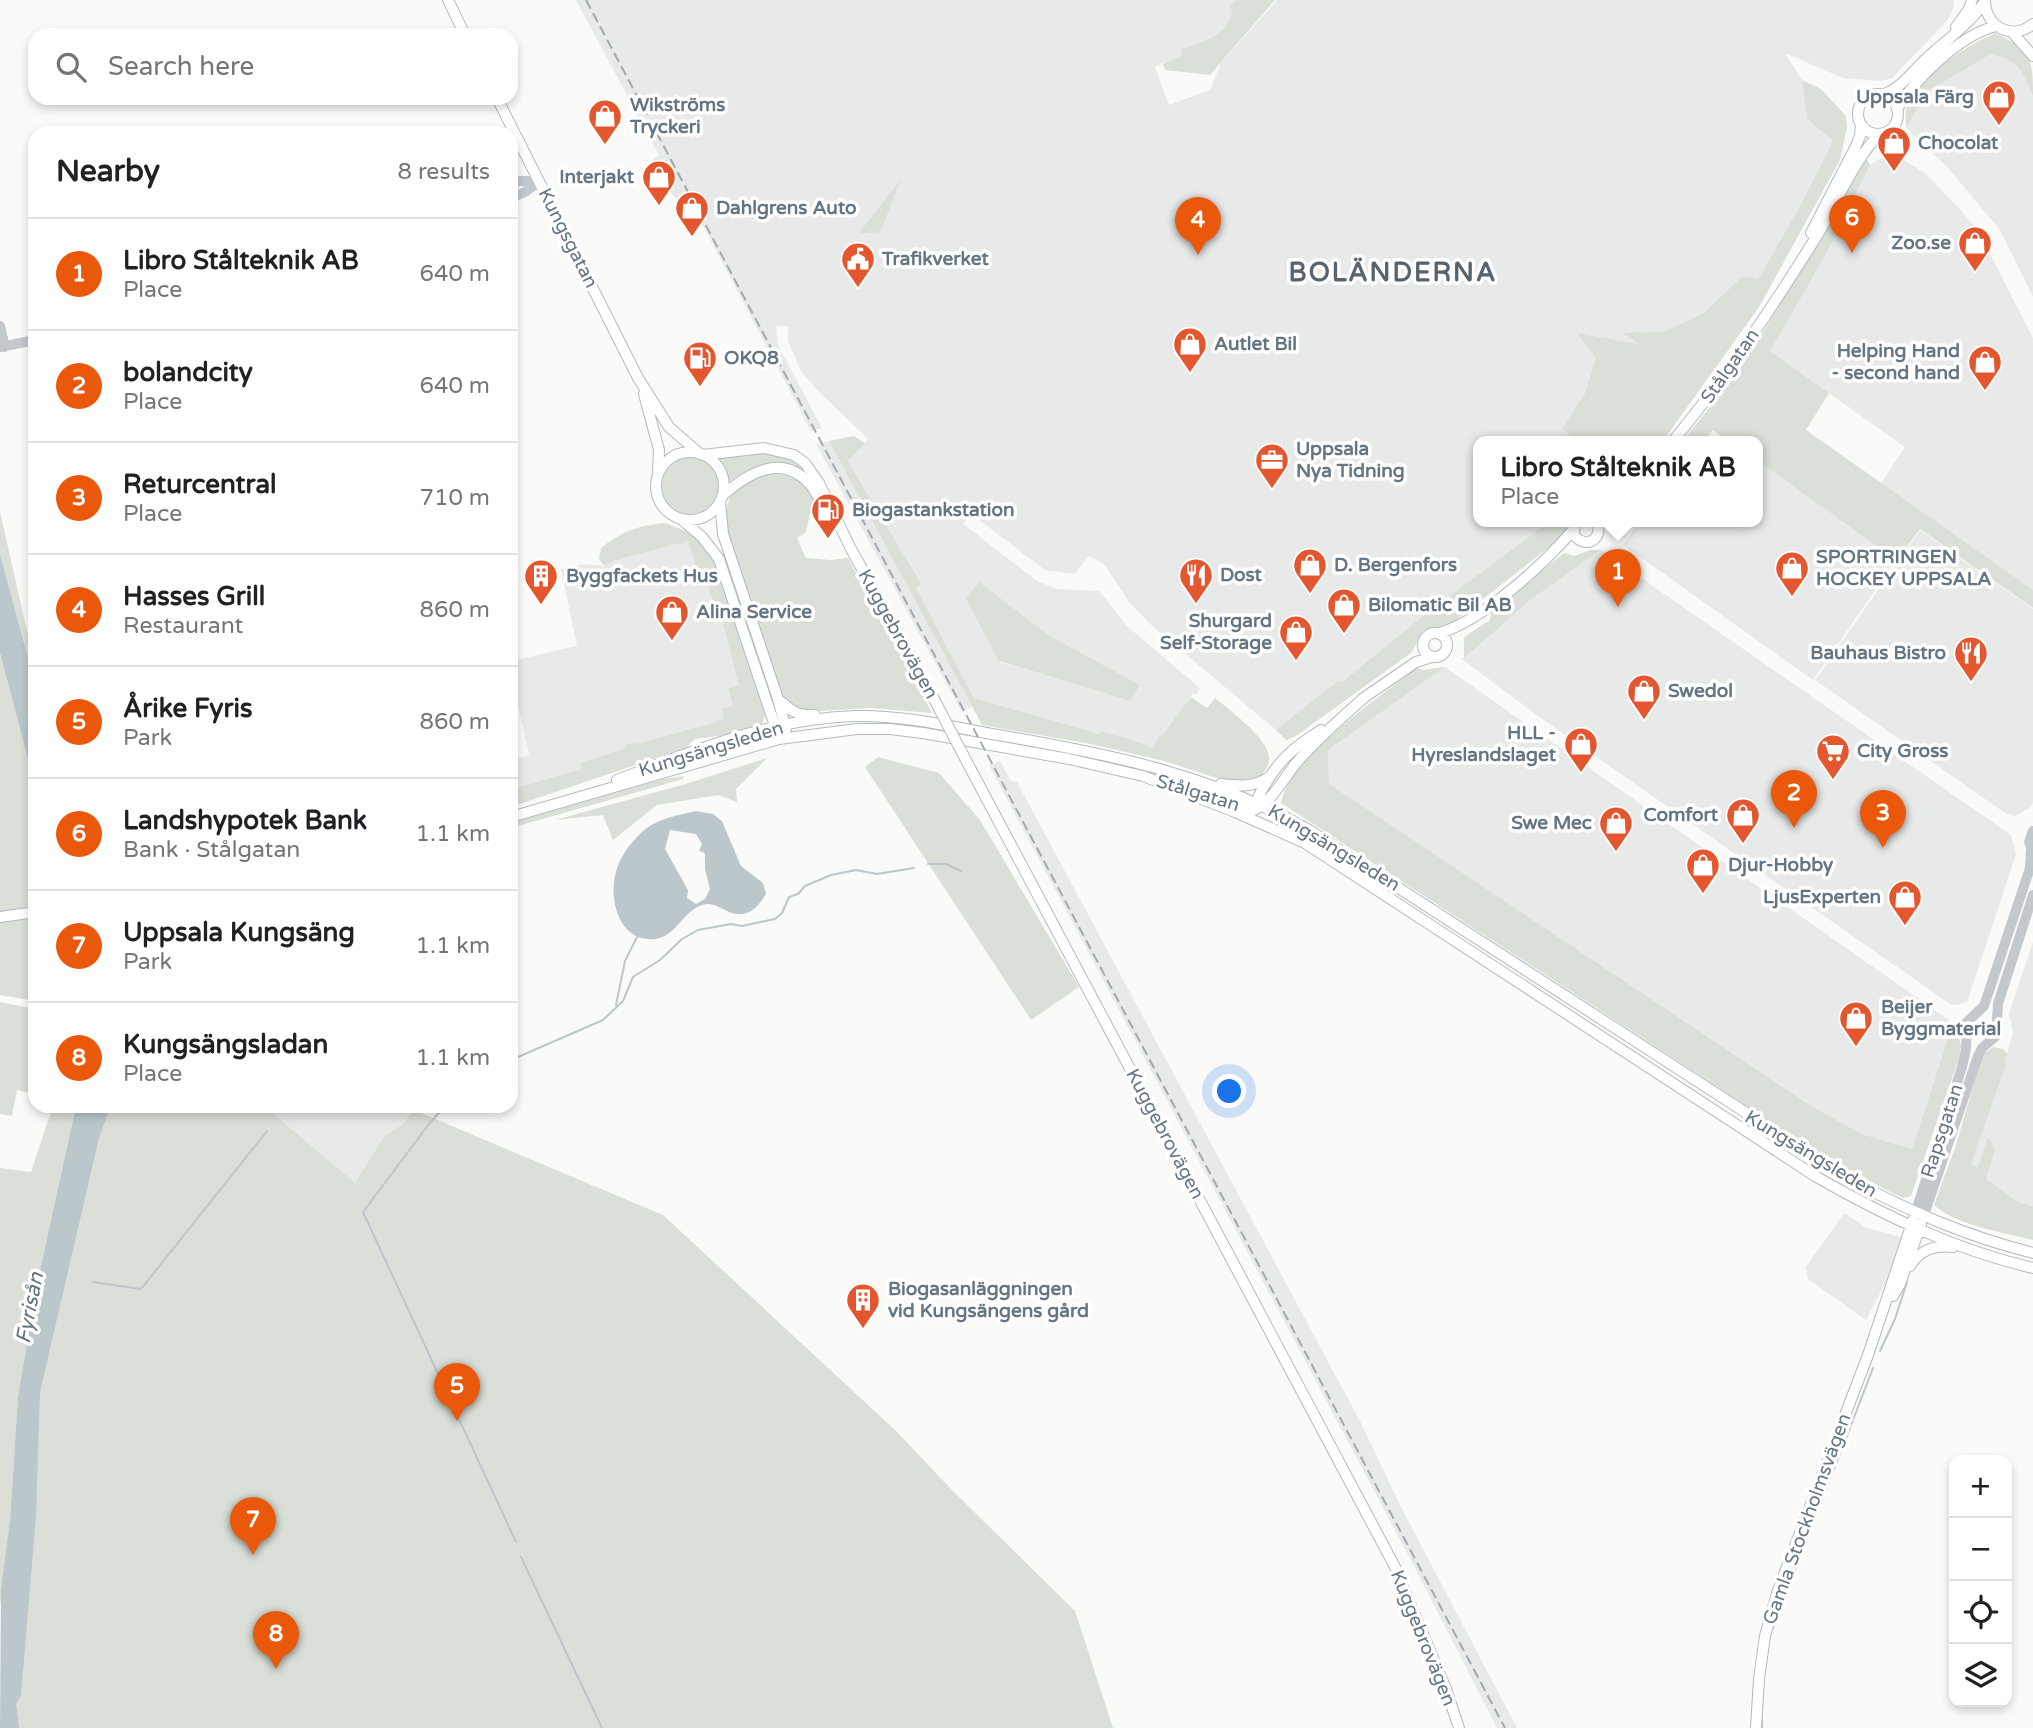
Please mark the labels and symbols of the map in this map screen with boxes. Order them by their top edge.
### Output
shop icon: Uppsala Färg [1980,78,2018,127]
place label: Uppsala Färg [1856,86,1974,109]
place label: Wikströms Tryckeri [629,94,725,139]
shop icon: Wikströms Tryckeri [586,97,624,146]
shop icon: Chocolat [1875,124,1913,173]
place label: Chocolat [1918,132,1999,154]
shop icon: Interjakt [640,158,678,207]
place label: Interjakt [559,166,635,189]
street label: Kungsgatan [533,184,603,292]
shop icon: Dahlgrens Auto [673,189,711,238]
pin: 6 [1829,195,1875,253]
place label: Dahlgrens Auto [716,197,857,220]
pin: 4 [1175,197,1221,255]
shop icon: Zoo.se [1956,224,1994,273]
place label: Zoo.se [1891,232,1951,254]
public building icon: Trafikverket [839,240,877,289]
place label: Trafikverket [881,248,990,270]
district label: BOLÄNDERNA [1289,257,1497,288]
shop icon: Autlet Bil [1171,325,1209,374]
street label: Stålgatan [1696,325,1764,407]
place label: Autlet Bil [1214,333,1297,355]
fuel station icon: OKQ8 [681,339,719,388]
place label: Helping Hand - second hand [1832,340,1960,384]
shop icon: Helping Hand - second hand [1966,343,2004,392]
place label: OKQ8 [724,347,779,369]
place label: Uppsala Nya Tidning [1296,438,1405,483]
office icon: Uppsala Nya Tidning [1253,441,1291,490]
fuel station icon: Biogastankstation [809,491,847,540]
place label: Biogastankstation [852,499,1015,522]
shop icon: D. Bergenfors [1291,546,1329,595]
place label: SPORTRINGEN HOCKEY UPPSALA [1816,546,1991,590]
pin: 1 [1595,549,1641,607]
shop icon: SPORTRINGEN HOCKEY UPPSALA [1773,549,1811,598]
place label: D. Bergenfors [1334,554,1457,577]
restaurant icon: Dost [1177,556,1215,605]
building icon: Byggfackets Hus [522,557,560,606]
place label: Dost [1220,564,1263,586]
place label: Byggfackets Hus [566,565,718,588]
street label: Kuggebrovägen [853,566,943,702]
shop icon: Bilomatic Bil AB [1325,586,1363,635]
shop icon: Alina Service [653,593,691,642]
place label: Bilomatic Bil AB [1368,594,1512,616]
place label: Alina Service [696,601,812,623]
place label: Shurgard Self-Storage [1160,610,1272,655]
shop icon: Shurgard Self-Storage [1277,613,1315,662]
restaurant icon: Bauhaus Bistro [1952,634,1990,683]
place label: Bauhaus Bistro [1810,642,1946,664]
shop icon: Swedol [1625,672,1663,721]
place label: Swedol [1668,680,1733,702]
street label: Kungsängsleden [636,717,786,781]
place label: HLL - Hyreslandslaget [1411,722,1557,767]
shop icon: HLL - Hyreslandslaget [1562,725,1600,774]
supermarket icon: City Gross [1814,732,1852,781]
place label: City Gross [1857,740,1948,763]
street label: Stålgatan [1154,770,1242,816]
pin: 2 [1771,770,1817,828]
pin: 3 [1860,790,1906,848]
shop icon: Comfort [1724,796,1762,845]
street label: Kungsängsleden [1264,800,1404,896]
shop icon: Swe Mec [1597,804,1635,853]
place label: Comfort [1644,804,1719,826]
place label: Swe Mec [1511,812,1592,834]
shop icon: Djur-Hobby [1684,846,1722,895]
place label: Djur-Hobby [1728,854,1834,877]
shop icon: LjusExperten [1886,878,1924,927]
place label: LjusExperten [1763,886,1881,909]
place label: Beijer Byggmaterial [1881,996,2001,1041]
shop icon: Beijer Byggmaterial [1837,999,1875,1048]
street label: Kuggebrovägen [1121,1065,1209,1203]
your location [1212,1074,1246,1108]
street label: Rapsgatan [1917,1081,1967,1181]
street label: Kungsängsleden [1741,1106,1881,1202]
water label: Fyrisån [11,1269,49,1346]
place label: Biogasanläggningen vid Kungsängens gård [888,1278,1089,1323]
building icon: Biogasanläggningen vid Kungsängens gård [844,1281,882,1330]
pin: 5 [434,1363,480,1421]
street label: Gamla Stockholmsvägen [1759,1411,1855,1627]
pin: 7 [230,1497,276,1555]
street label: Kuggebrovägen [1386,1567,1460,1709]
pin: 8 [253,1611,299,1669]

